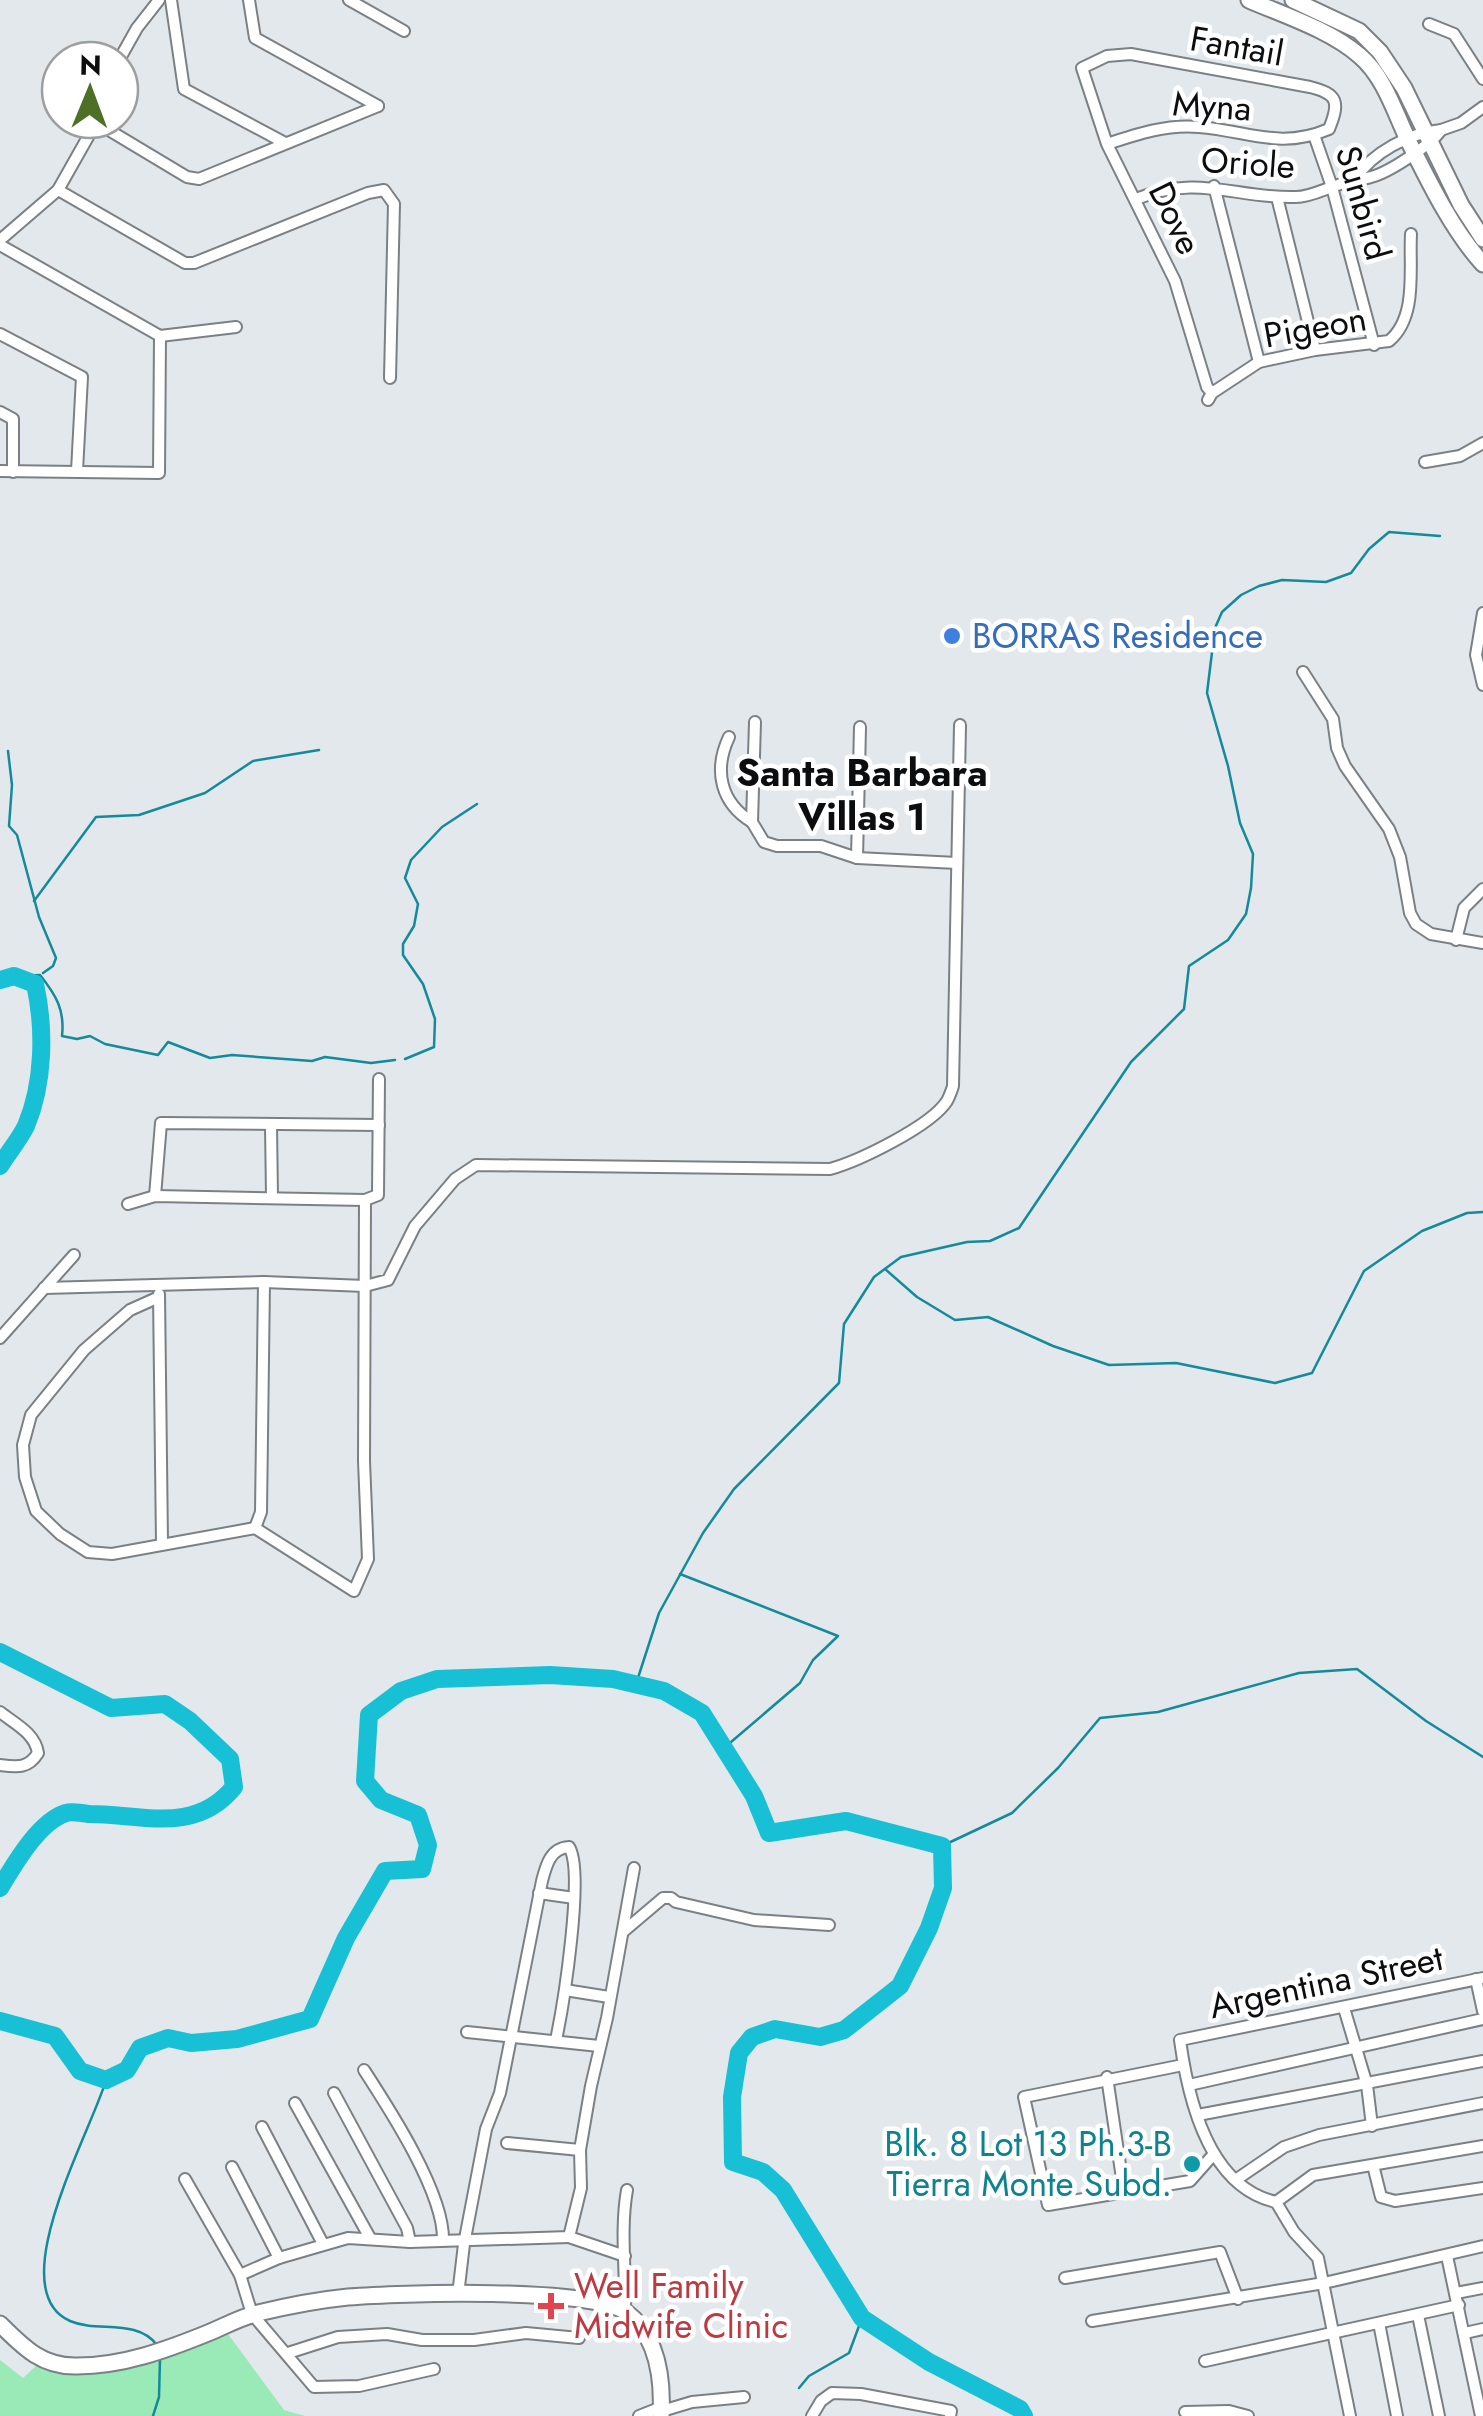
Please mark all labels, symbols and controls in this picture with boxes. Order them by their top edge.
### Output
street label: Fantail [1186,13,1288,79]
north arrow [40,40,140,140]
text: N [79,45,102,86]
street label: Myna [1171,78,1253,134]
street label: Oriole [1199,135,1297,191]
street label: Sunbird [1323,140,1403,266]
street label: Dove [1136,173,1214,263]
street label: Pigeon [1260,293,1370,361]
place label: BORRAS Residence [972,611,1263,661]
marker: BORRAS Residence [941,625,963,647]
district label: Santa Barbara Villas 1 [736,745,988,844]
street label: Argentina Street [1205,1933,1448,2031]
place label: Blk. 8 Lot 13 Ph.3-B Tierra Monte Subd. [884,2119,1172,2209]
marker: Blk. 8 Lot 13 Ph.3-B Tierra Monte Subd. [1181,2153,1203,2175]
place label: Well Family Midwife Clinic [574,2261,788,2351]
marker: Well Family Midwife Clinic [538,2293,564,2319]

